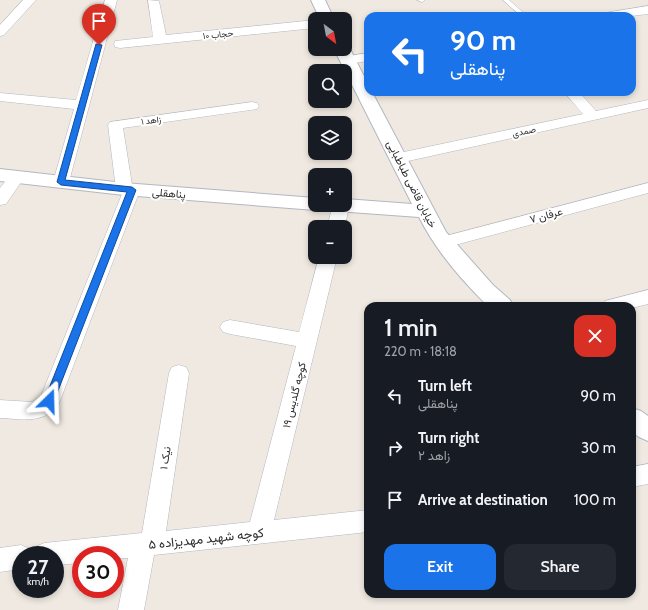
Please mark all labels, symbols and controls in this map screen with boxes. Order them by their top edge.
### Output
pin [82,4,116,45]
icon: arrive [88,10,110,32]
north arrow [308,12,352,56]
map controls [308,12,352,264]
text: 90 m [450,23,516,57]
street label: حجاب ۱۰ [202,27,234,41]
icon: left [384,28,436,80]
text: پناهقلی [450,58,505,80]
button: search [308,64,352,108]
street label: زاهد ۱ [140,113,162,128]
button: layers [308,116,352,160]
street label: صمدی [511,123,537,139]
street label: خیابان قاضی طباطبایی [384,138,440,230]
button: + [308,168,352,212]
street label: پناهقلی [151,185,186,202]
street label: عرفان ۷ [528,204,564,226]
button: − [308,220,352,264]
text: 1 min [384,313,438,342]
button: close [574,315,616,357]
text: 220 m · 18:18 [384,343,457,359]
street label: کوچه گلدیس ۱۹ [279,360,310,430]
text: Turn left [418,377,472,395]
position arrow [28,380,70,422]
icon: left [384,385,406,407]
text: 90 m [580,387,616,405]
text: پناهقلی [418,395,458,411]
text: Turn right [418,429,479,447]
icon: right [384,437,406,459]
text: 30 m [581,439,616,457]
street label: نیک ۱ [156,445,174,471]
text: زاهد ۲ [418,447,450,463]
icon: arrive [384,489,406,511]
text: Arrive at destination [418,491,548,509]
text: 100 m [574,491,616,509]
street label: کوچه شهید مهدیزاده ۵ [147,524,265,554]
button: Exit [384,544,496,590]
button: Share [504,544,616,590]
speed limit sign: 30 [72,546,124,598]
text: 27 [28,555,48,579]
text: km/h [27,575,49,588]

